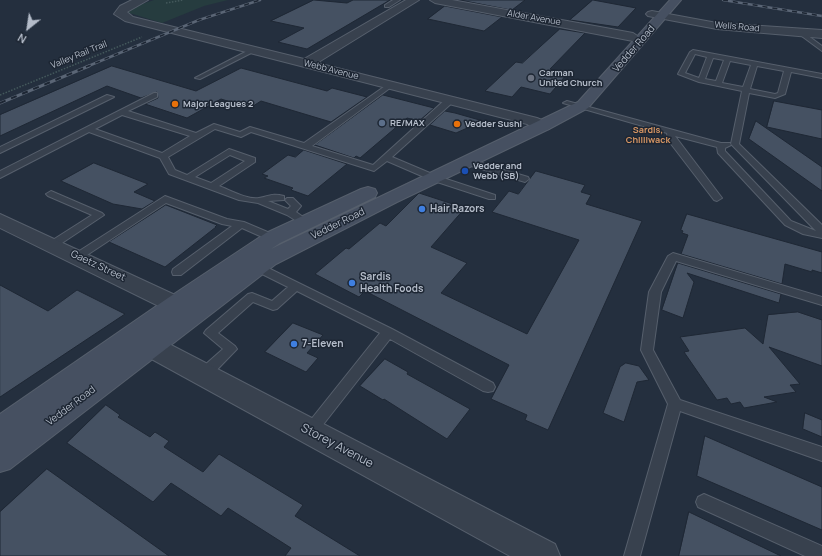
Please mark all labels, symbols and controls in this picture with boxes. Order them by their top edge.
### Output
north arrow [8,8,48,48]
street label: Alder Avenue [506,8,562,28]
street label: Wells Road [714,20,760,34]
street label: Vedder Road [610,23,658,75]
text: N [15,30,29,47]
street label: Valley Rail Trail [49,39,109,71]
street label: Webb Avenue [302,58,360,82]
place label: Carman United Church [539,68,602,89]
marker: Carman United Church [526,73,536,83]
marker: Major Leagues 2 [170,99,180,109]
place label: Major Leagues 2 [183,99,253,109]
marker: RE/MAX [377,118,387,128]
place label: RE/MAX [390,118,425,128]
marker: Vedder Sushi [452,119,462,129]
place label: Vedder Sushi [465,119,522,129]
district label: Sardis, Chilliwack [626,125,670,146]
place label: Vedder and Webb (SB) [473,161,522,182]
marker: Vedder and Webb (SB) [460,166,470,176]
place label: Hair Razors [430,203,484,215]
marker: Hair Razors [417,204,427,214]
street label: Vedder Road [309,206,367,242]
street label: Gaetz Street [69,248,127,284]
place label: Sardis Health Foods [360,271,423,294]
marker: Sardis Health Foods [347,278,357,288]
place label: 7-Eleven [302,338,343,350]
marker: 7-Eleven [289,339,299,349]
street label: Vedder Road [44,384,98,428]
street label: Storey Avenue [298,421,376,471]

